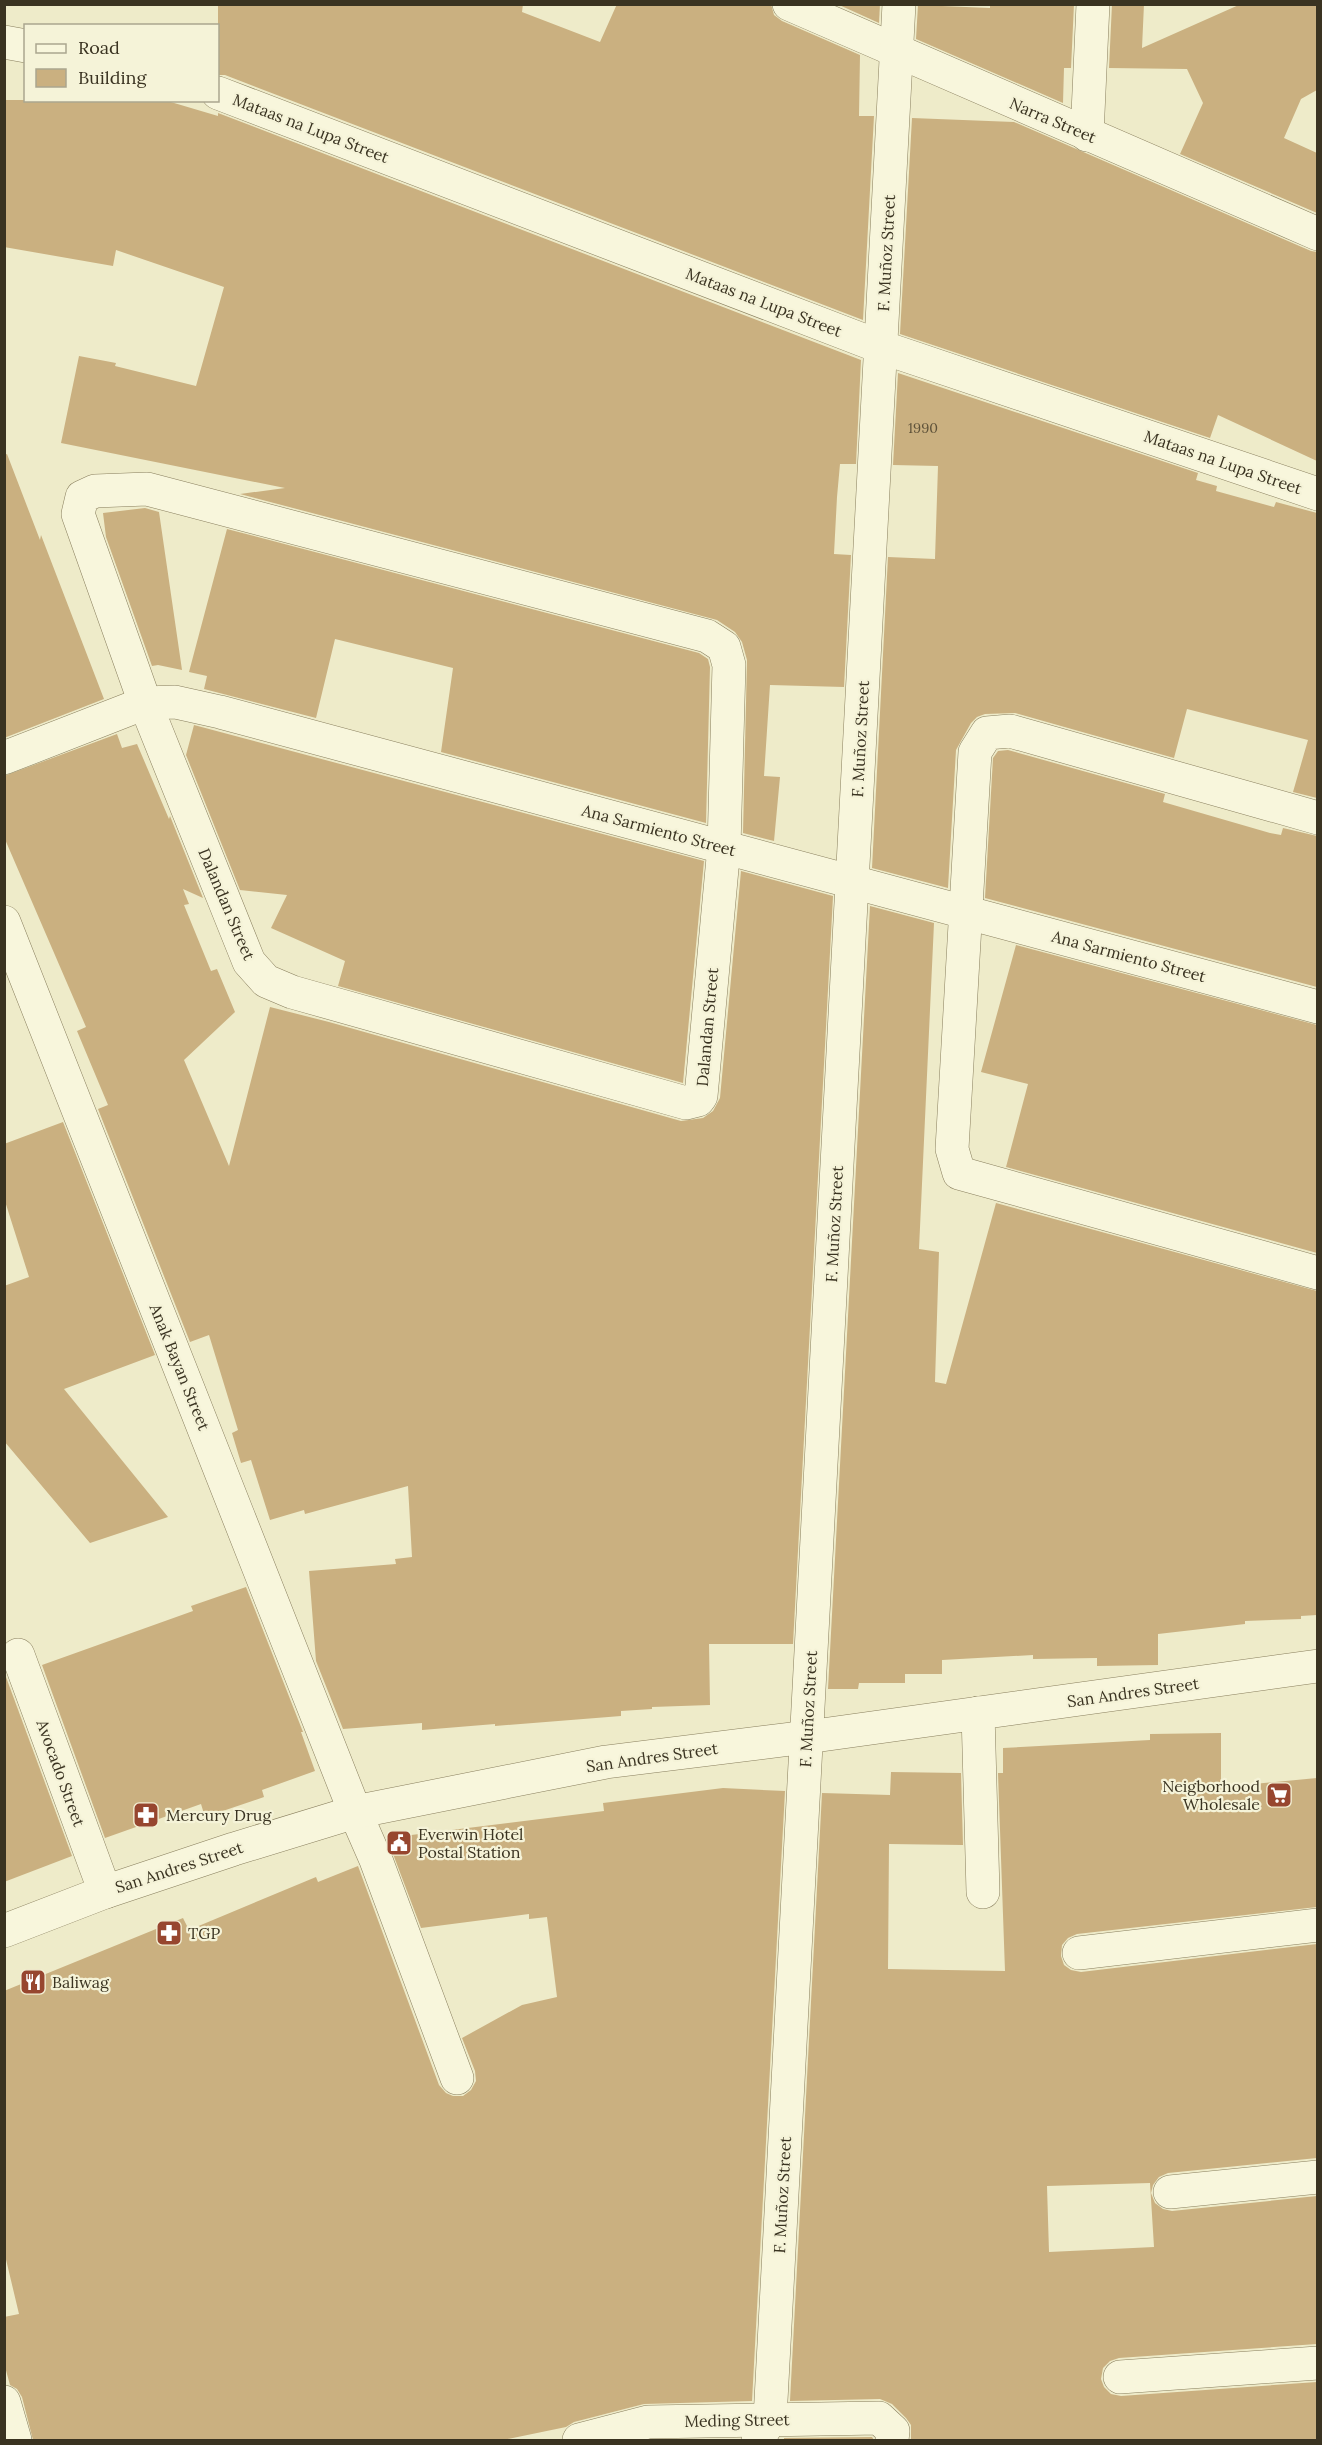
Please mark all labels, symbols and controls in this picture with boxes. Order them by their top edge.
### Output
legend [24,24,219,102]
text: Road [78,36,120,59]
text: Building [78,66,148,89]
street label: Mataas na Lupa Street [230,89,393,167]
street label: Narra Street [1007,93,1100,147]
street label: F. Muñoz Street [873,193,899,312]
street label: Mataas na Lupa Street [683,263,846,341]
house number: 1990 [908,419,938,437]
street label: Mataas na Lupa Street [1141,426,1305,499]
street label: F. Muñoz Street [847,679,873,798]
street label: Ana Sarmiento Street [579,800,739,860]
street label: Dalandan Street [194,845,260,964]
street label: Ana Sarmiento Street [1049,926,1209,986]
street label: Dalandan Street [692,966,722,1087]
street label: F. Muñoz Street [821,1164,847,1283]
street label: Anak Bayan Street [145,1300,215,1434]
street label: F. Muñoz Street [795,1649,821,1768]
street label: San Andres Street [1066,1673,1201,1711]
street label: Avocado Street [32,1716,90,1830]
street label: San Andres Street [585,1738,720,1776]
place label: Neigborhood Wholesale [1162,1776,1260,1814]
supermarket icon: Neigborhood Wholesale [1264,1780,1294,1810]
pharmacy icon: Mercury Drug [131,1800,161,1830]
place label: Mercury Drug [166,1805,272,1825]
place label: Everwin Hotel Postal Station [418,1824,523,1862]
public building icon: Everwin Hotel Postal Station [384,1828,414,1858]
street label: San Andres Street [113,1837,246,1897]
pharmacy icon: TGP [154,1918,184,1948]
place label: TGP [188,1923,220,1943]
restaurant icon: Baliwag [18,1967,48,1997]
place label: Baliwag [52,1972,110,1992]
street label: F. Muñoz Street [769,2135,795,2254]
street label: Meding Street [684,2409,791,2431]

